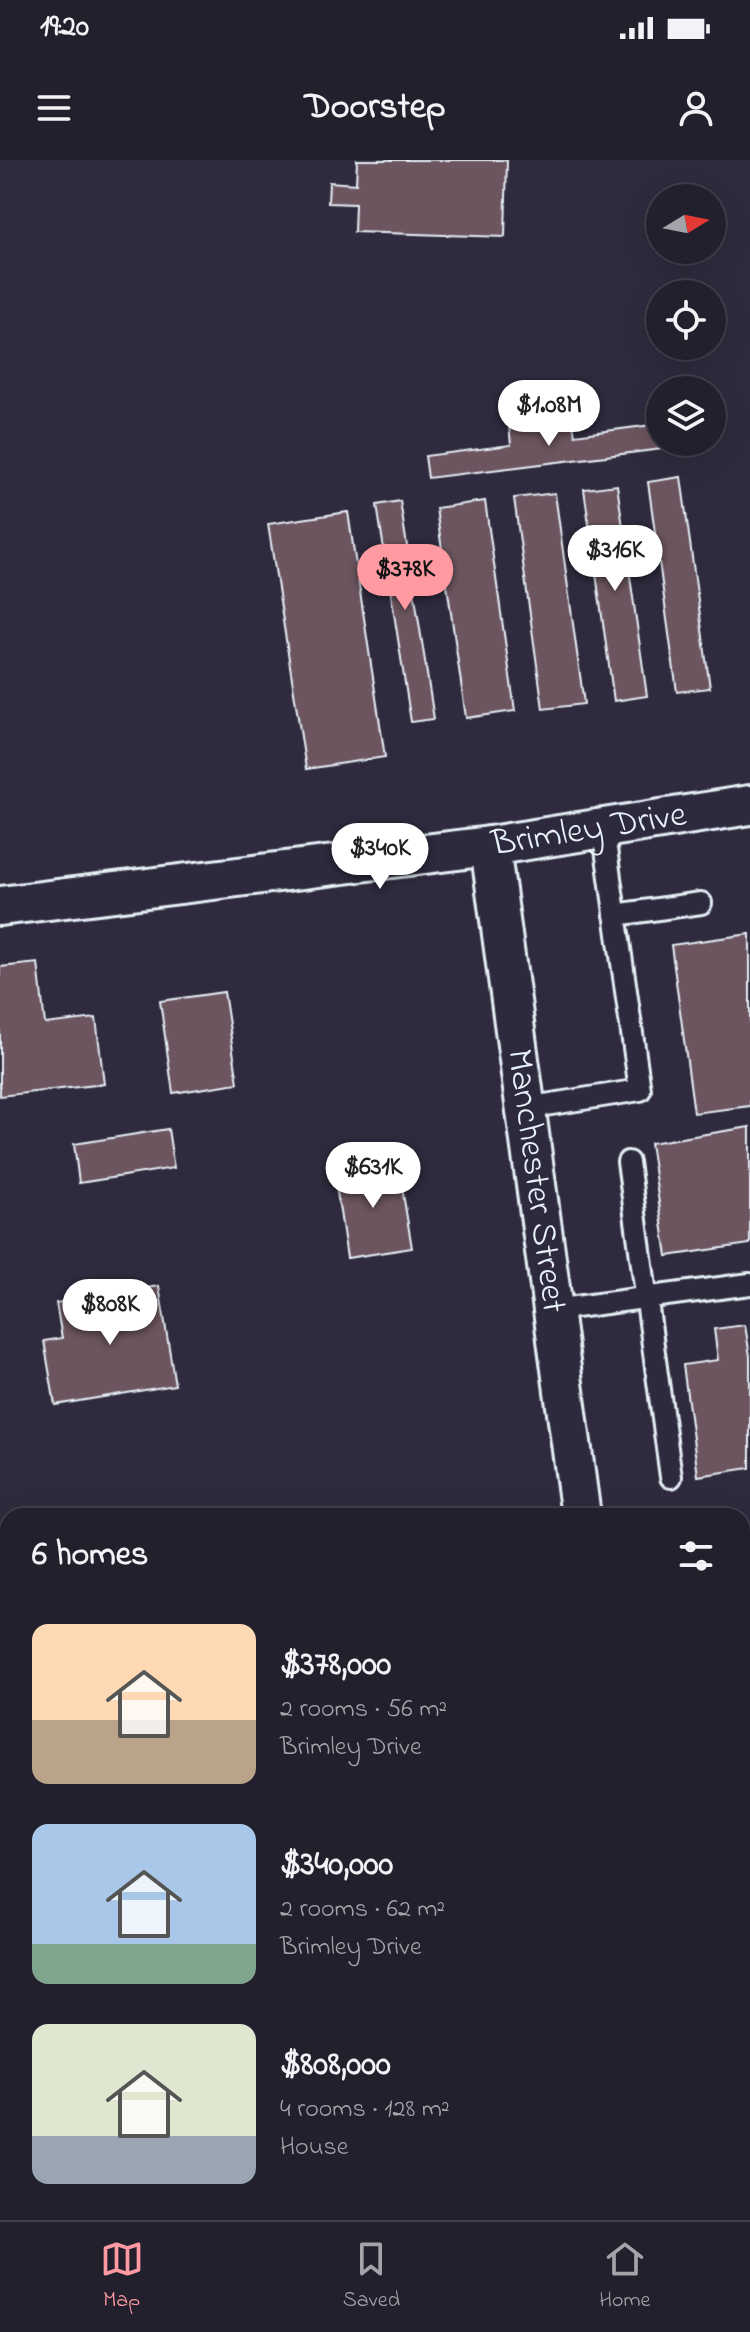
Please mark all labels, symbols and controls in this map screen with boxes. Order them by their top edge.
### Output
text: 19:20 [40,6,89,50]
text: Doorstep [304,82,446,135]
icon: menu [32,86,76,130]
icon: person [674,86,718,130]
north arrow [646,184,726,264]
map controls [646,184,726,456]
button: locate [646,280,726,360]
button: layers [646,376,726,456]
pin: $1.08M [484,380,614,448]
text: $1.08M [516,387,582,425]
pin: $316K [559,525,671,593]
text: $316K [586,532,644,570]
pin: $378K [349,544,461,612]
text: $378K [375,551,435,589]
street label: Brimley Drive [487,789,691,872]
pin: $340K [324,823,436,891]
text: $340K [349,830,411,868]
street label: Manchester Street [491,1046,580,1316]
pin: $631K [317,1142,429,1210]
text: $631K [344,1149,402,1187]
pin: $808K [54,1279,166,1347]
text: $808K [80,1286,140,1324]
text: 6 homes [32,1531,148,1581]
icon: filters [674,1534,718,1578]
text: $378,000 [280,1641,391,1691]
icon: home [96,1656,192,1752]
text: 2 rooms · 56 m² [280,1691,447,1729]
text: Brimley Drive [280,1729,422,1767]
text: $340,000 [280,1841,393,1891]
icon: home [96,1856,192,1952]
text: 2 rooms · 62 m² [280,1891,445,1929]
text: Brimley Drive [280,1929,422,1967]
text: $808,000 [280,2041,391,2091]
icon: home [96,2056,192,2152]
text: 4 rooms · 128 m² [280,2091,450,2129]
text: House [280,2129,348,2167]
tab: Map [100,2237,144,2317]
tab: Saved [343,2237,400,2317]
tab: Home [599,2237,650,2317]

